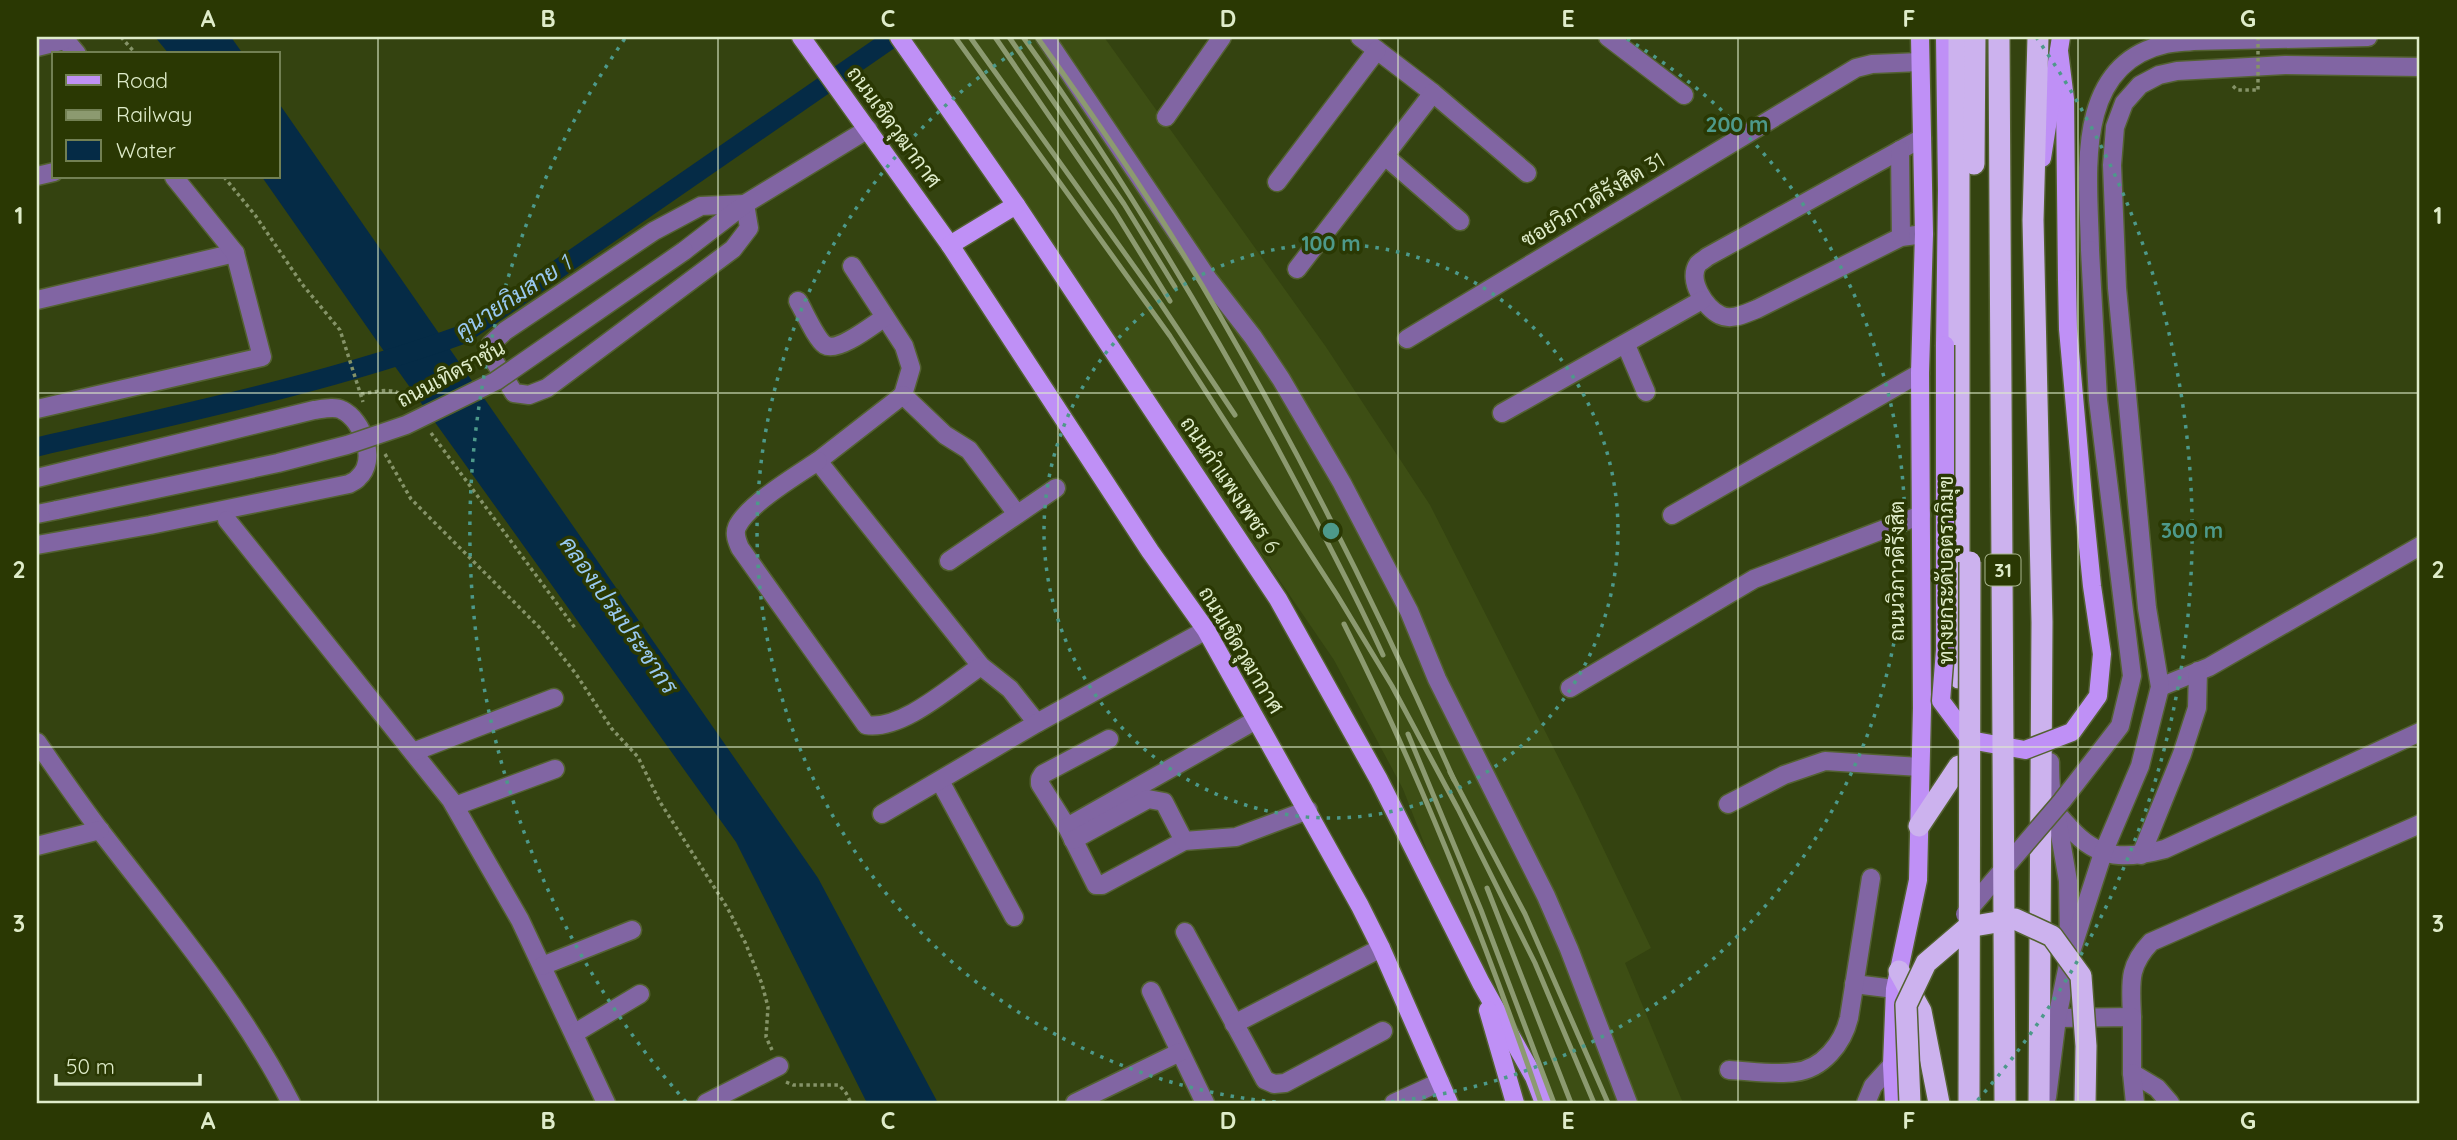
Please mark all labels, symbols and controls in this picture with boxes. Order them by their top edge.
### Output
text: A [201,4,216,33]
text: B [540,4,556,33]
text: C [881,4,895,33]
text: D [1220,4,1236,33]
text: E [1561,4,1575,33]
text: F [1903,4,1915,33]
text: G [2240,4,2256,33]
legend [52,52,280,178]
street label: ถนนเชิดวุฒากาศ [840,61,948,193]
text: Road [116,67,168,93]
text: Railway [116,101,192,127]
text: 200 m [1706,111,1768,137]
text: Water [116,137,176,163]
street label: ซอยวิภาวดีรังสิต 31 [1516,146,1669,252]
text: 1 [15,201,23,230]
text: 1 [2434,201,2442,230]
text: 100 m [1301,230,1361,256]
water label: คูนายกิมสาย 1 [449,247,579,347]
street label: ถนนเทิดราชัน [392,334,509,412]
street label: ถนนกำแพงเพชร 6 [1175,411,1286,558]
street label: ทางยกระดับอุตราภิมุข [1932,476,1960,664]
street label: ถนนวิภาวดีรังสิต [1883,501,1909,641]
text: 300 m [2161,517,2223,543]
centre of rings [1319,519,1343,543]
water label: คลองเปรมประชากร [554,530,685,700]
road number: 31 [1986,554,2021,586]
text: 2 [12,555,26,584]
text: 2 [2431,555,2445,584]
street label: ถนนเชิดวุฒากาศ [1192,581,1290,719]
text: 3 [13,909,25,938]
text: 3 [2432,909,2444,938]
scale bar [56,1042,200,1086]
text: 50 m [66,1053,115,1079]
text: A [201,1106,216,1135]
text: B [540,1106,556,1135]
text: C [881,1106,895,1135]
text: D [1220,1106,1236,1135]
text: E [1561,1106,1575,1135]
text: F [1903,1106,1915,1135]
text: G [2240,1106,2256,1135]

